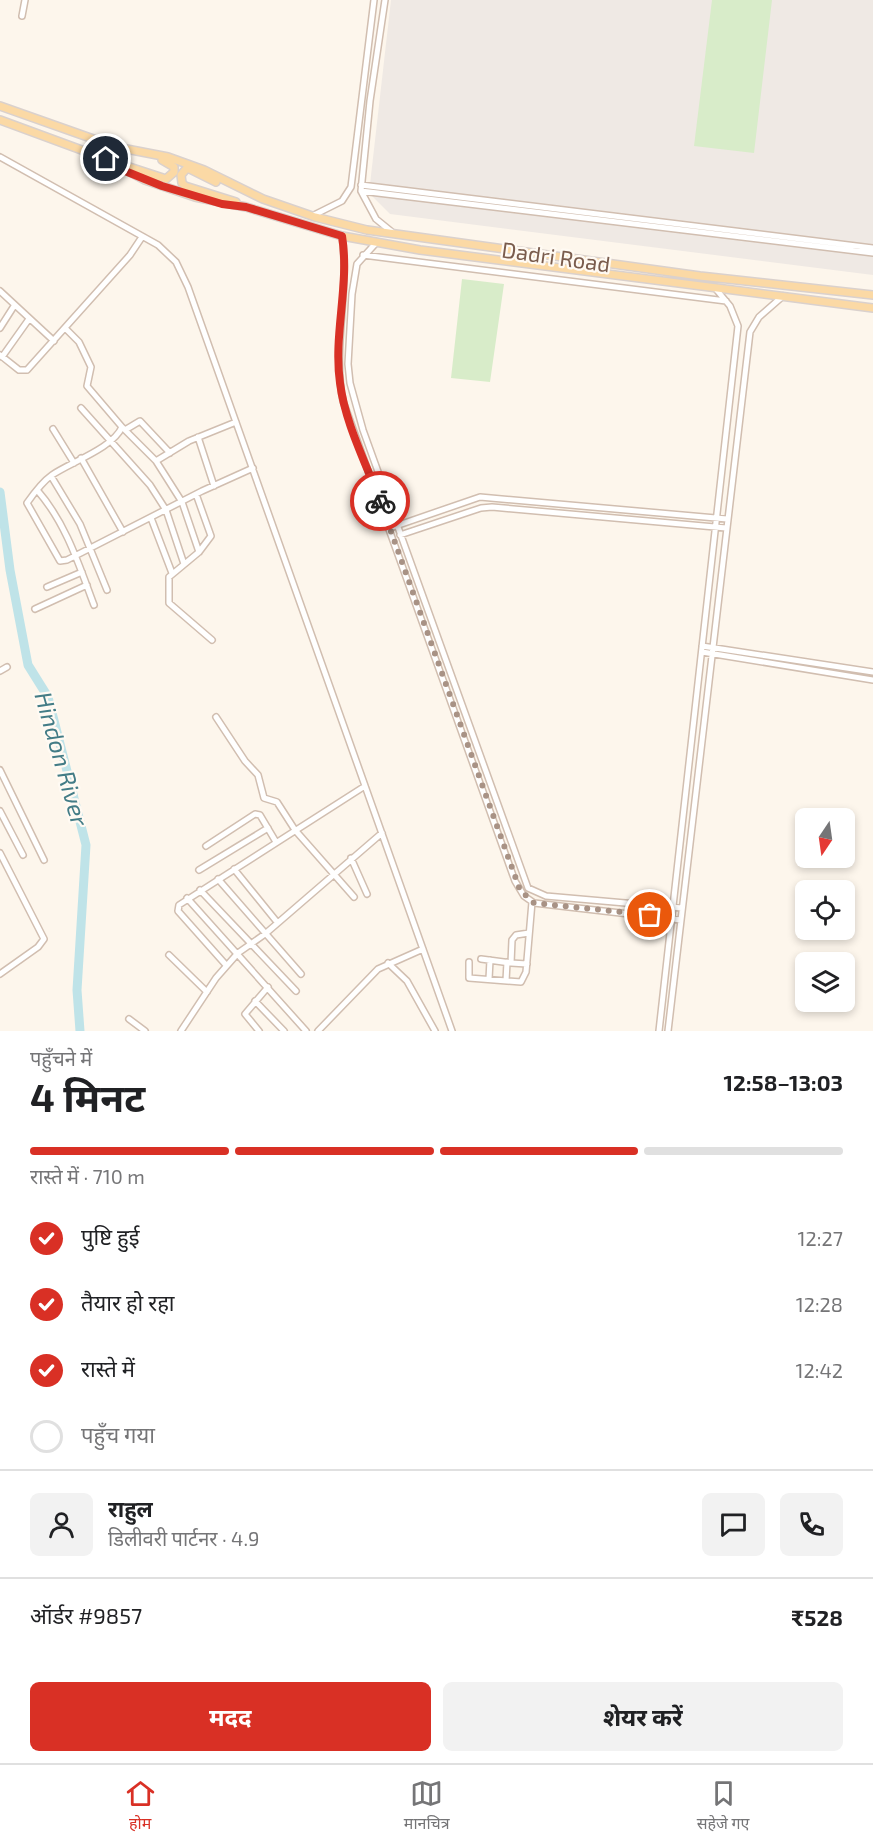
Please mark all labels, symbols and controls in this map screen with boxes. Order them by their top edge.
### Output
pin [80,133,131,184]
icon: home [89,142,122,175]
street label: Dadri Road [500,236,612,276]
courier [350,471,410,531]
icon: bike [364,485,397,518]
water label: Hindon River [29,688,96,829]
north arrow [795,808,855,868]
map controls [795,808,855,1012]
button: locate [795,880,855,940]
pin [624,889,675,940]
icon: bag [633,898,666,931]
button: layers [795,952,855,1012]
text: पहुँचने में [30,1046,92,1070]
text: 12:58–13:03 [724,1069,843,1095]
text: 4 मिनट [30,1073,145,1120]
text: रास्ते में · 710 m [30,1164,145,1188]
icon: check [30,1222,63,1255]
text: पुष्टि हुई [81,1223,139,1249]
text: 12:27 [798,1226,843,1250]
icon: check [30,1288,63,1321]
text: तैयार हो रहा [81,1289,175,1315]
text: 12:28 [796,1292,843,1316]
icon: check [30,1354,63,1387]
text: रास्ते में [81,1355,135,1381]
text: 12:42 [796,1358,843,1382]
text: पहुँच गया [81,1421,155,1447]
button: person [30,1493,93,1556]
button: chat [702,1493,765,1556]
button: phone [780,1493,843,1556]
text: राहुल [108,1495,153,1521]
text: डिलीवरी पार्टनर · 4.9 [108,1526,259,1550]
text: ऑर्डर #9857 [30,1602,142,1628]
text: ₹528 [791,1604,843,1630]
button: मदद [30,1682,431,1751]
button: शेयर करें [443,1682,843,1751]
tab: होम [124,1777,157,1836]
tab: मानचित्र [404,1777,450,1836]
tab: सहेजे गए [697,1777,749,1836]

